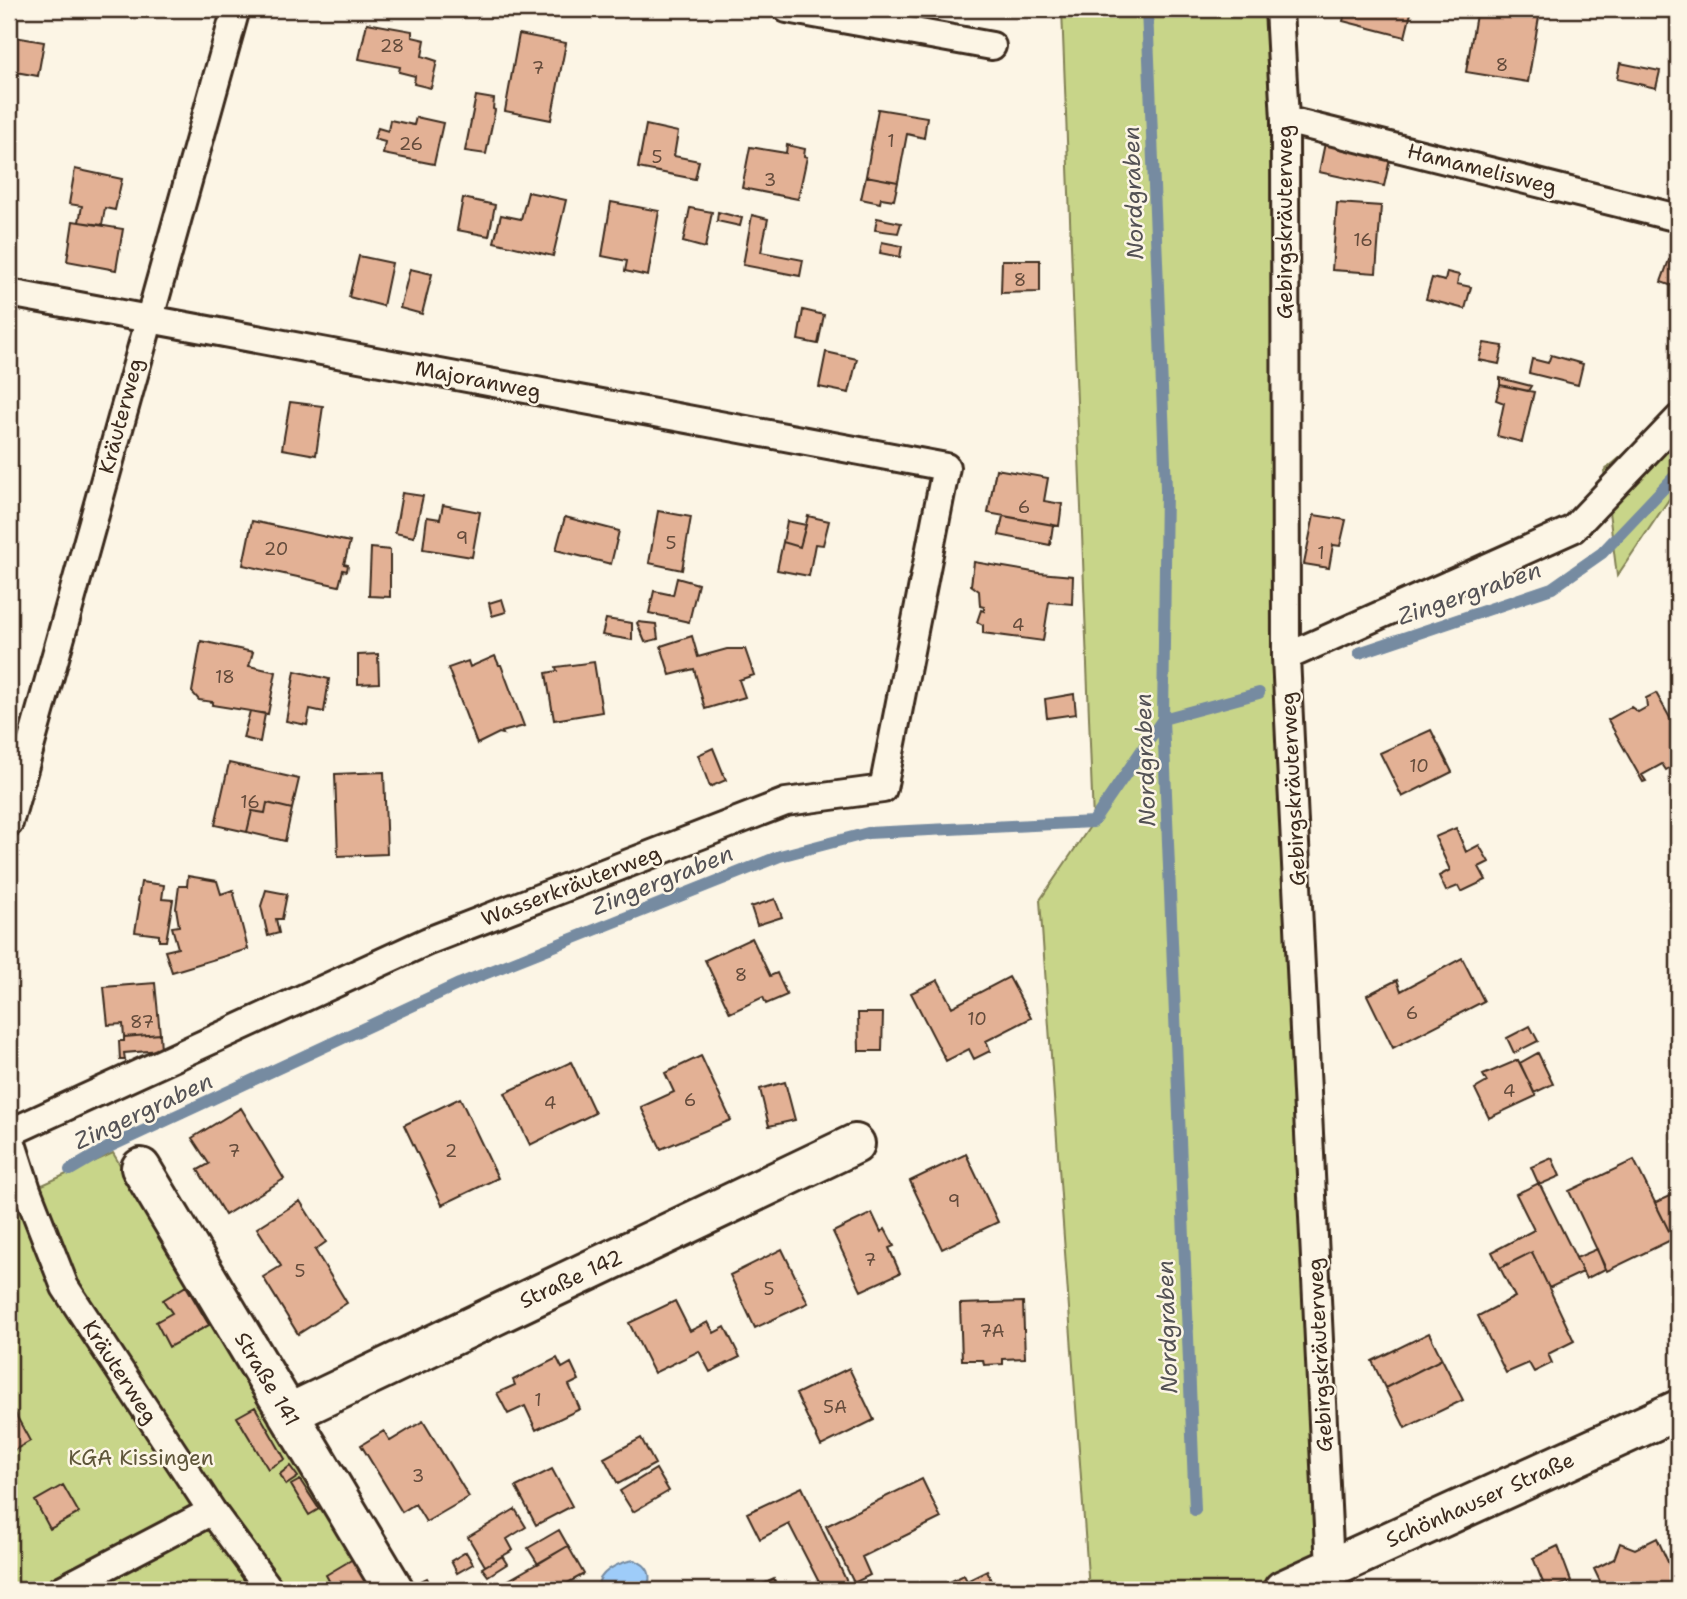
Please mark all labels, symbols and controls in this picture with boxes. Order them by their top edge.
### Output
house number: 28 [380,34,404,58]
house number: 8 [1496,53,1508,77]
house number: 7 [532,56,544,80]
street label: Gebirgskräuterweg [1271,125,1299,319]
water label: Nordgraben [1116,126,1150,260]
house number: 1 [887,129,895,153]
house number: 26 [399,132,423,156]
street label: Hamamelisweg [1404,137,1560,201]
house number: 5 [651,145,663,169]
house number: 3 [764,168,776,192]
house number: 16 [1353,228,1373,252]
house number: 8 [1014,268,1026,292]
street label: Majoranweg [413,354,543,406]
street label: Kräuterweg [92,355,150,477]
house number: 6 [1018,495,1030,519]
house number: 9 [456,526,468,550]
house number: 5 [665,531,677,555]
house number: 20 [264,537,288,561]
house number: 1 [1317,541,1325,565]
water label: Zingergraben [1393,554,1545,632]
house number: 4 [1012,613,1024,637]
house number: 18 [215,665,235,689]
street label: Gebirgskräuterweg [1274,691,1312,887]
water label: Nordgraben [1128,693,1162,827]
house number: 10 [1409,754,1429,778]
house number: 16 [240,790,260,814]
water label: Zingergraben [587,838,737,922]
street label: Wasserkräuterweg [477,839,665,933]
house number: 8 [735,963,747,987]
house number: 6 [1406,1001,1418,1025]
house number: 10 [967,1007,987,1031]
house number: 87 [130,1010,154,1034]
water label: Zingergraben [68,1066,218,1156]
house number: 4 [1503,1079,1515,1103]
house number: 6 [684,1088,696,1112]
house number: 4 [544,1091,556,1115]
house number: 7 [228,1139,240,1163]
house number: 2 [445,1139,457,1163]
house number: 9 [948,1189,960,1213]
street label: Straße 142 [515,1243,627,1315]
house number: 7 [864,1248,876,1272]
street label: Gebirgskräuterweg [1301,1257,1339,1453]
house number: 5 [294,1259,306,1283]
water label: Nordgraben [1150,1260,1184,1394]
house number: 5 [763,1277,775,1301]
street label: Kräuterweg [76,1315,164,1429]
house number: 7A [980,1319,1004,1343]
street label: Straße 141 [228,1327,306,1431]
house number: 1 [534,1388,542,1412]
house number: 5A [823,1395,847,1419]
park label: KGA Kissingen [68,1444,214,1472]
street label: Schönhauser Straße [1381,1446,1579,1554]
house number: 3 [412,1464,424,1488]

